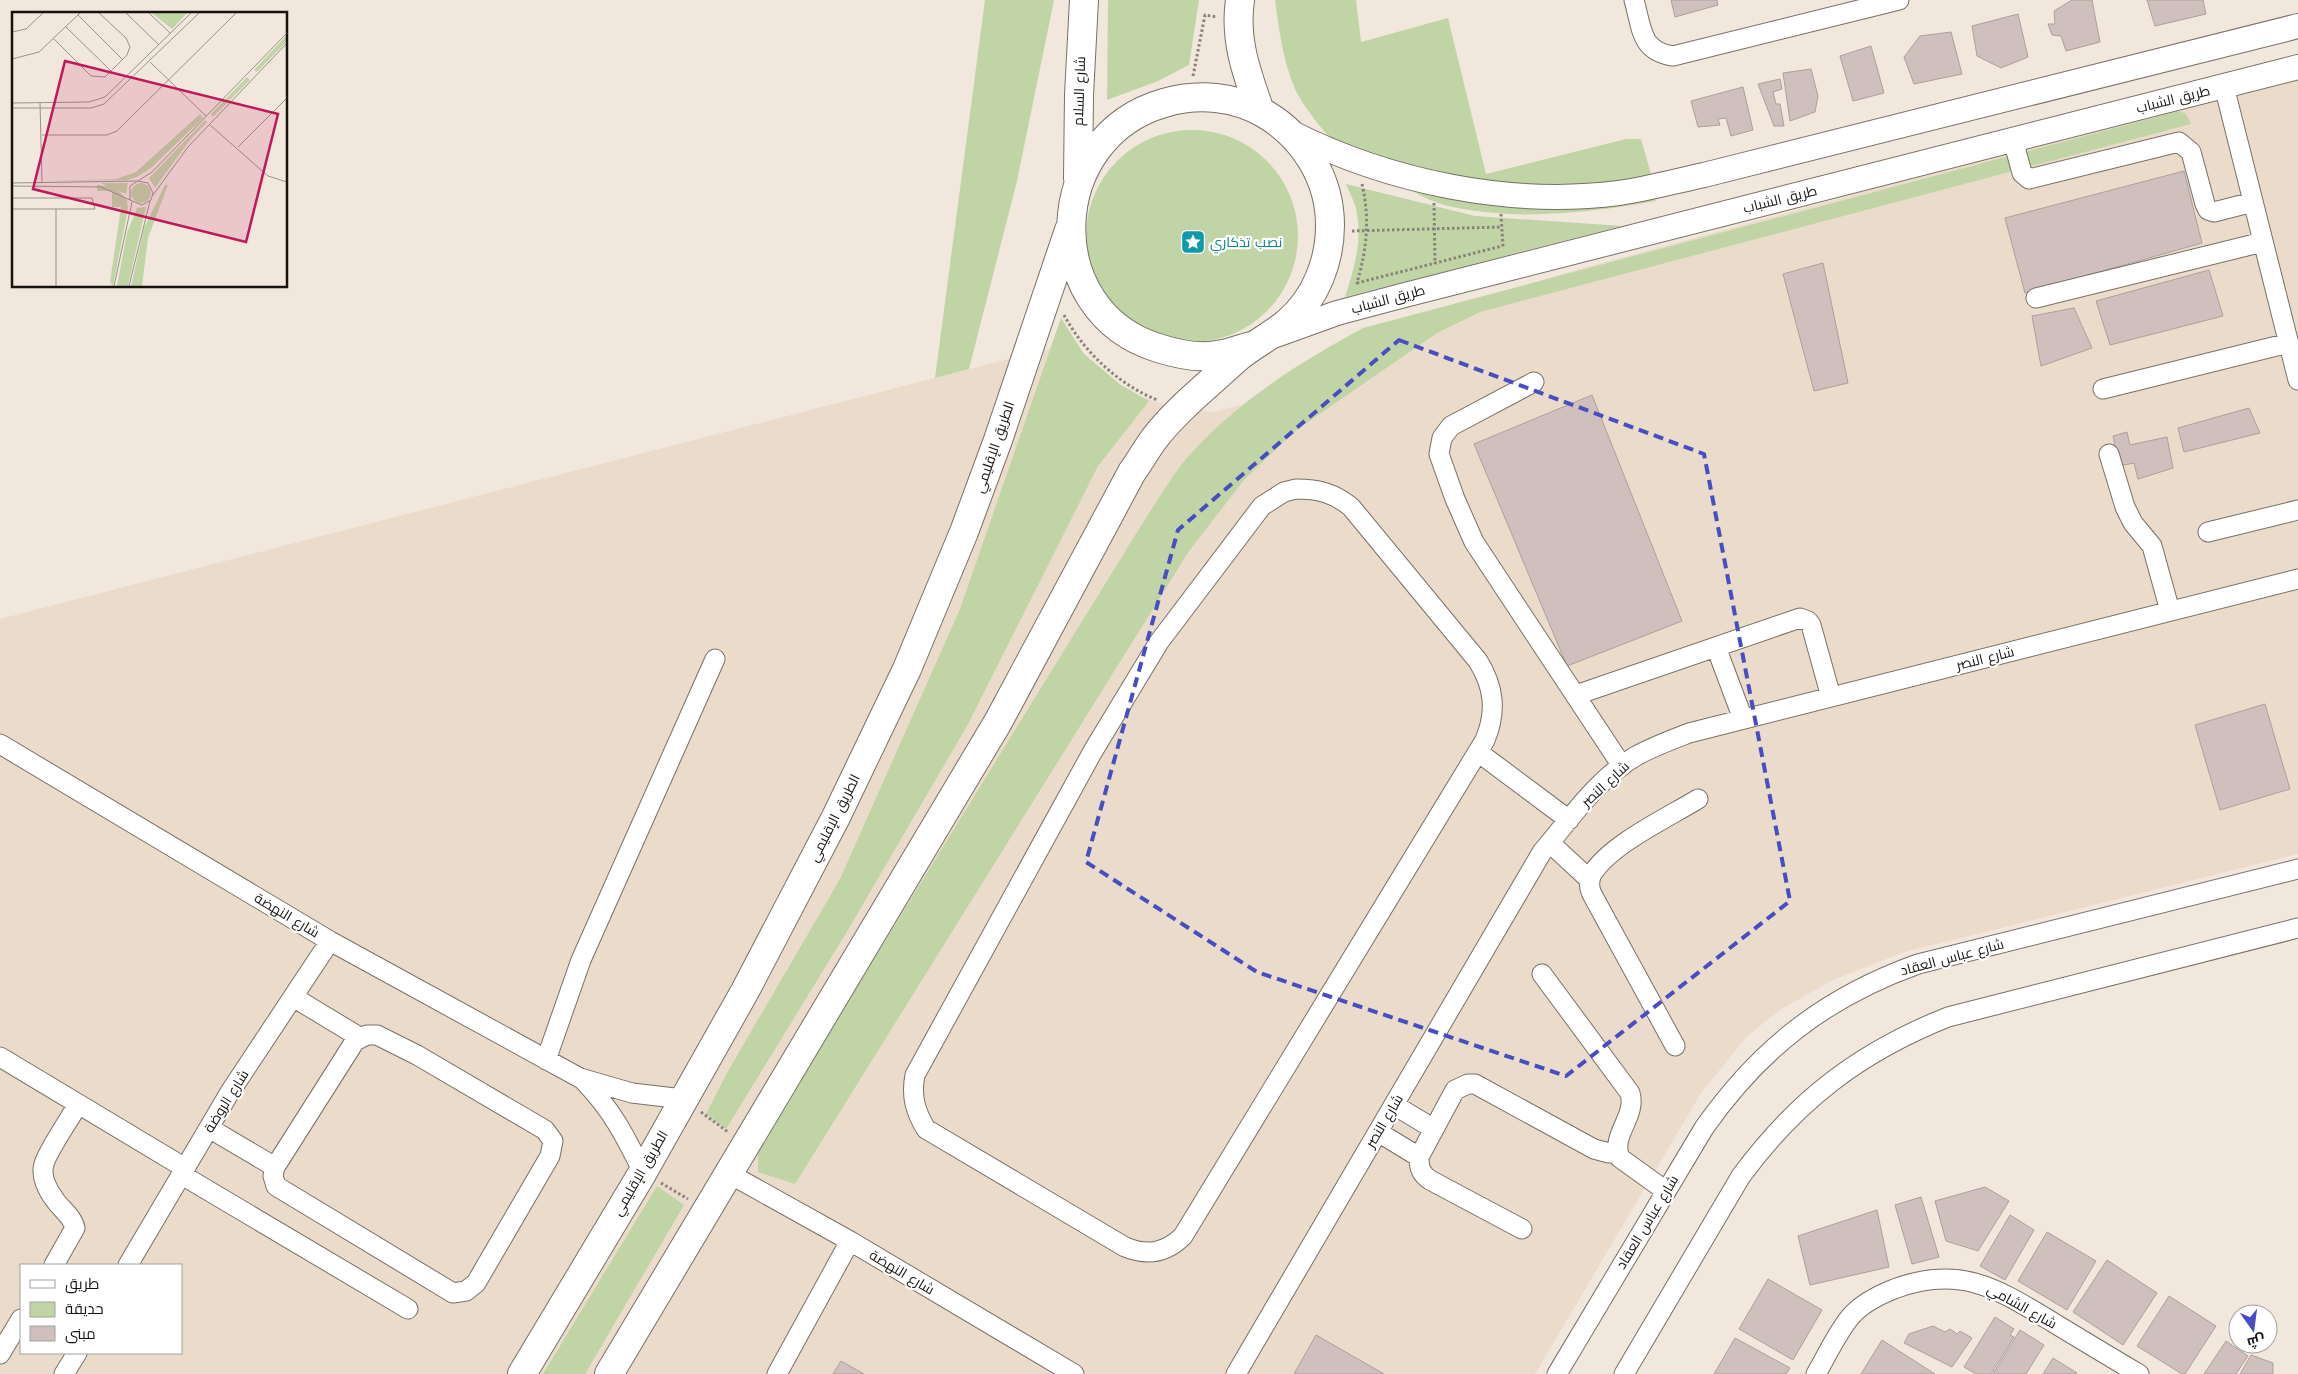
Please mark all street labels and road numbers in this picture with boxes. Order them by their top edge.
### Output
street label: شارع السلام [1070,56,1090,126]
street label: طريق الشباب [2134,82,2212,117]
street label: طريق الشباب [1741,182,1819,217]
street label: طريق الشباب [1349,281,1427,317]
street label: الطريق الإقليمي [971,399,1021,496]
street label: شارع النصر [1953,643,2016,674]
street label: شارع النصر [1577,758,1633,811]
street label: الطريق الإقليمي [805,772,866,866]
street label: شارع النهضة [251,889,322,941]
street label: شارع عباس العقاد [1898,935,2006,979]
street label: شارع الروضة [200,1067,252,1136]
street label: شارع النصر [1361,1091,1407,1152]
street label: الطريق الإقليمي [609,1127,674,1221]
street label: شارع عباس العقاد [1613,1172,1682,1272]
street label: شارع النهضة [866,1246,937,1298]
street label: شارع الشامي [1982,1280,2060,1335]

